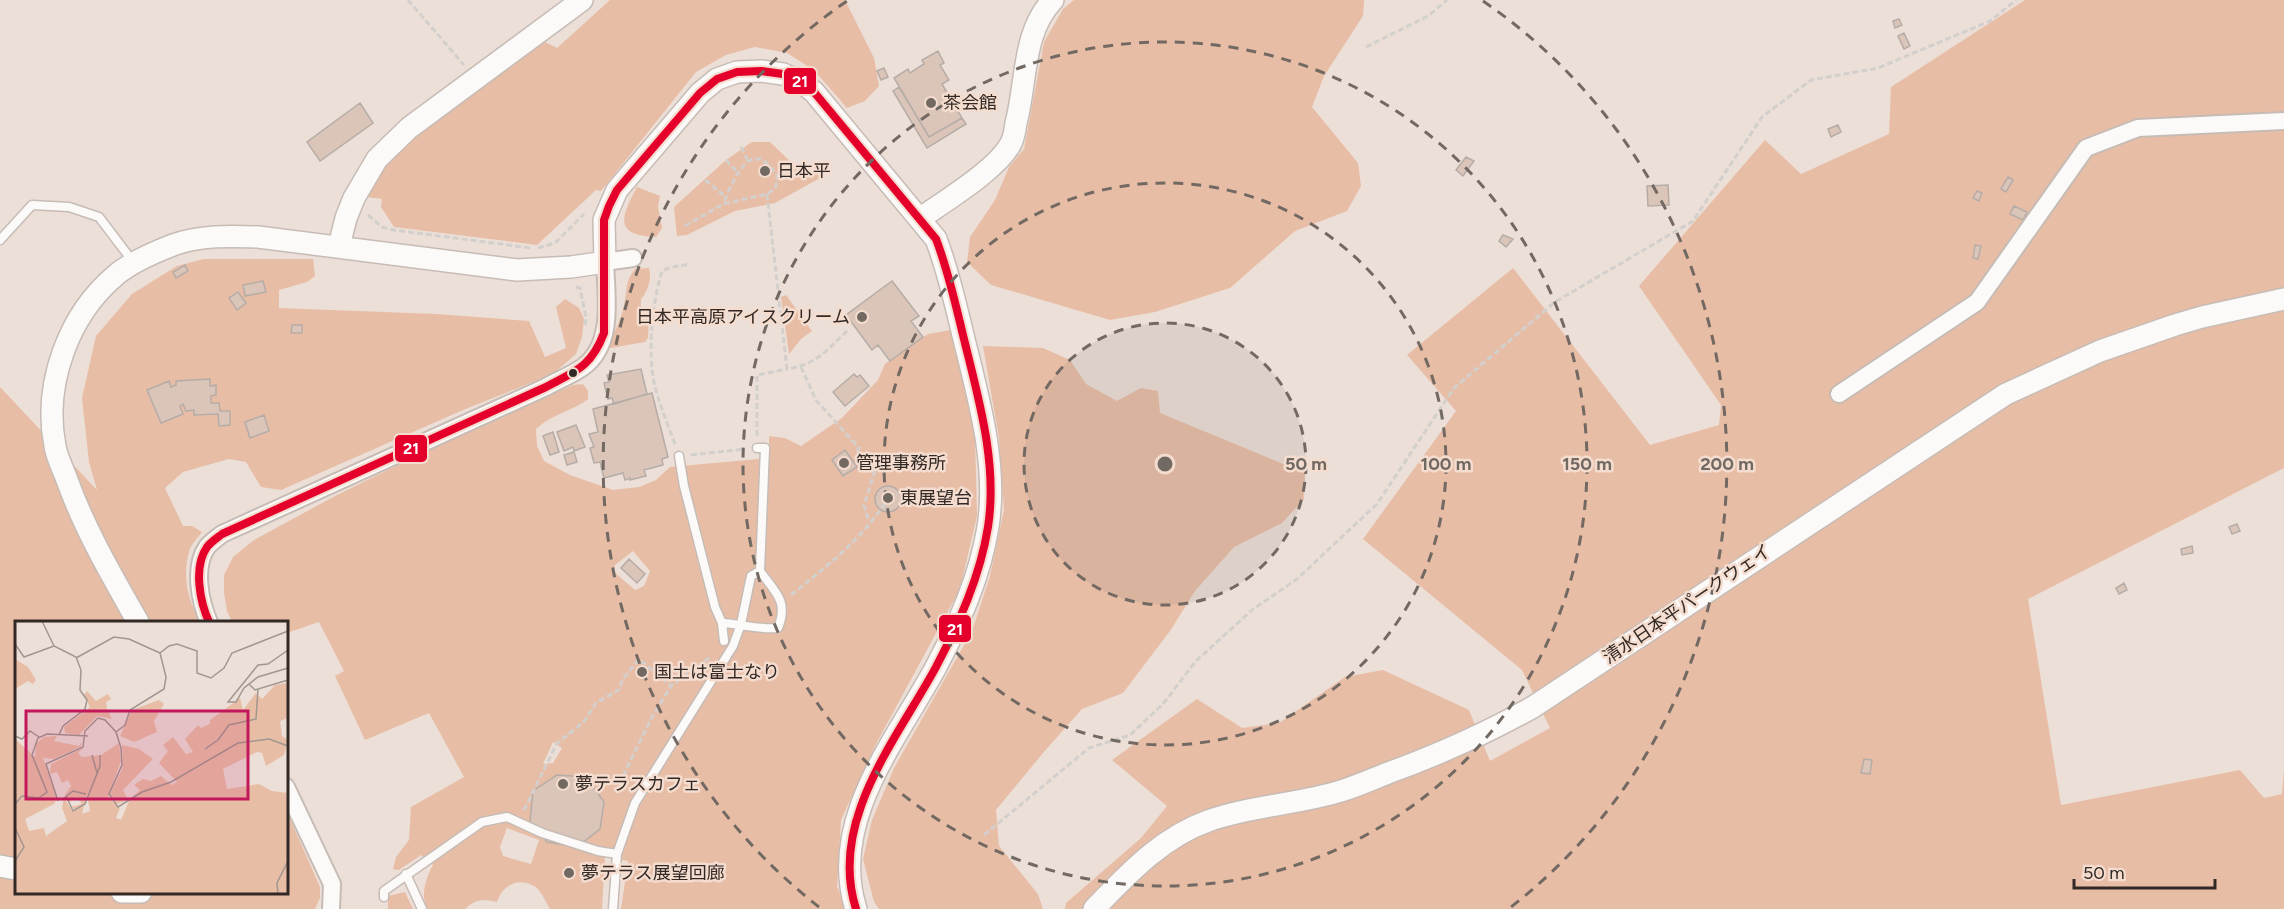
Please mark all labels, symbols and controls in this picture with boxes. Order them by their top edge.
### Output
line badge: 21 [783,67,817,95]
text: 21 [792,72,808,91]
place label: 茶会館 [943,92,997,114]
marker: 茶会館 [924,96,938,110]
place label: 日本平 [777,160,831,182]
marker: 日本平 [758,164,772,178]
place label: 日本平高原アイスクリーム [636,306,850,328]
marker: 日本平高原アイスクリーム [855,310,869,324]
unlabelled marker [567,367,579,379]
line badge: 21 [394,434,428,463]
text: 21 [403,439,419,458]
place label: 管理事務所 [856,452,946,474]
text: 50 m [1285,453,1327,475]
text: 100 m [1421,453,1471,475]
text: 150 m [1562,453,1612,475]
text: 200 m [1700,453,1754,475]
centre of rings [1155,454,1175,474]
marker: 管理事務所 [837,456,851,470]
place label: 東展望台 [900,487,972,509]
marker: 東展望台 [881,491,895,505]
street label: 清水日本平パークウェイ [1599,540,1775,668]
line badge: 21 [938,614,972,643]
text: 21 [947,620,963,639]
inset map [15,621,288,894]
place label: 国土は富士なり [654,661,780,683]
marker: 国土は富士なり [635,665,649,679]
place label: 夢テラスカフェ [575,773,701,795]
marker: 夢テラスカフェ [556,777,570,791]
scale bar [2074,852,2215,890]
place label: 夢テラス展望回廊 [581,862,725,884]
text: 50 m [2083,862,2125,884]
marker: 夢テラス展望回廊 [562,866,576,880]

